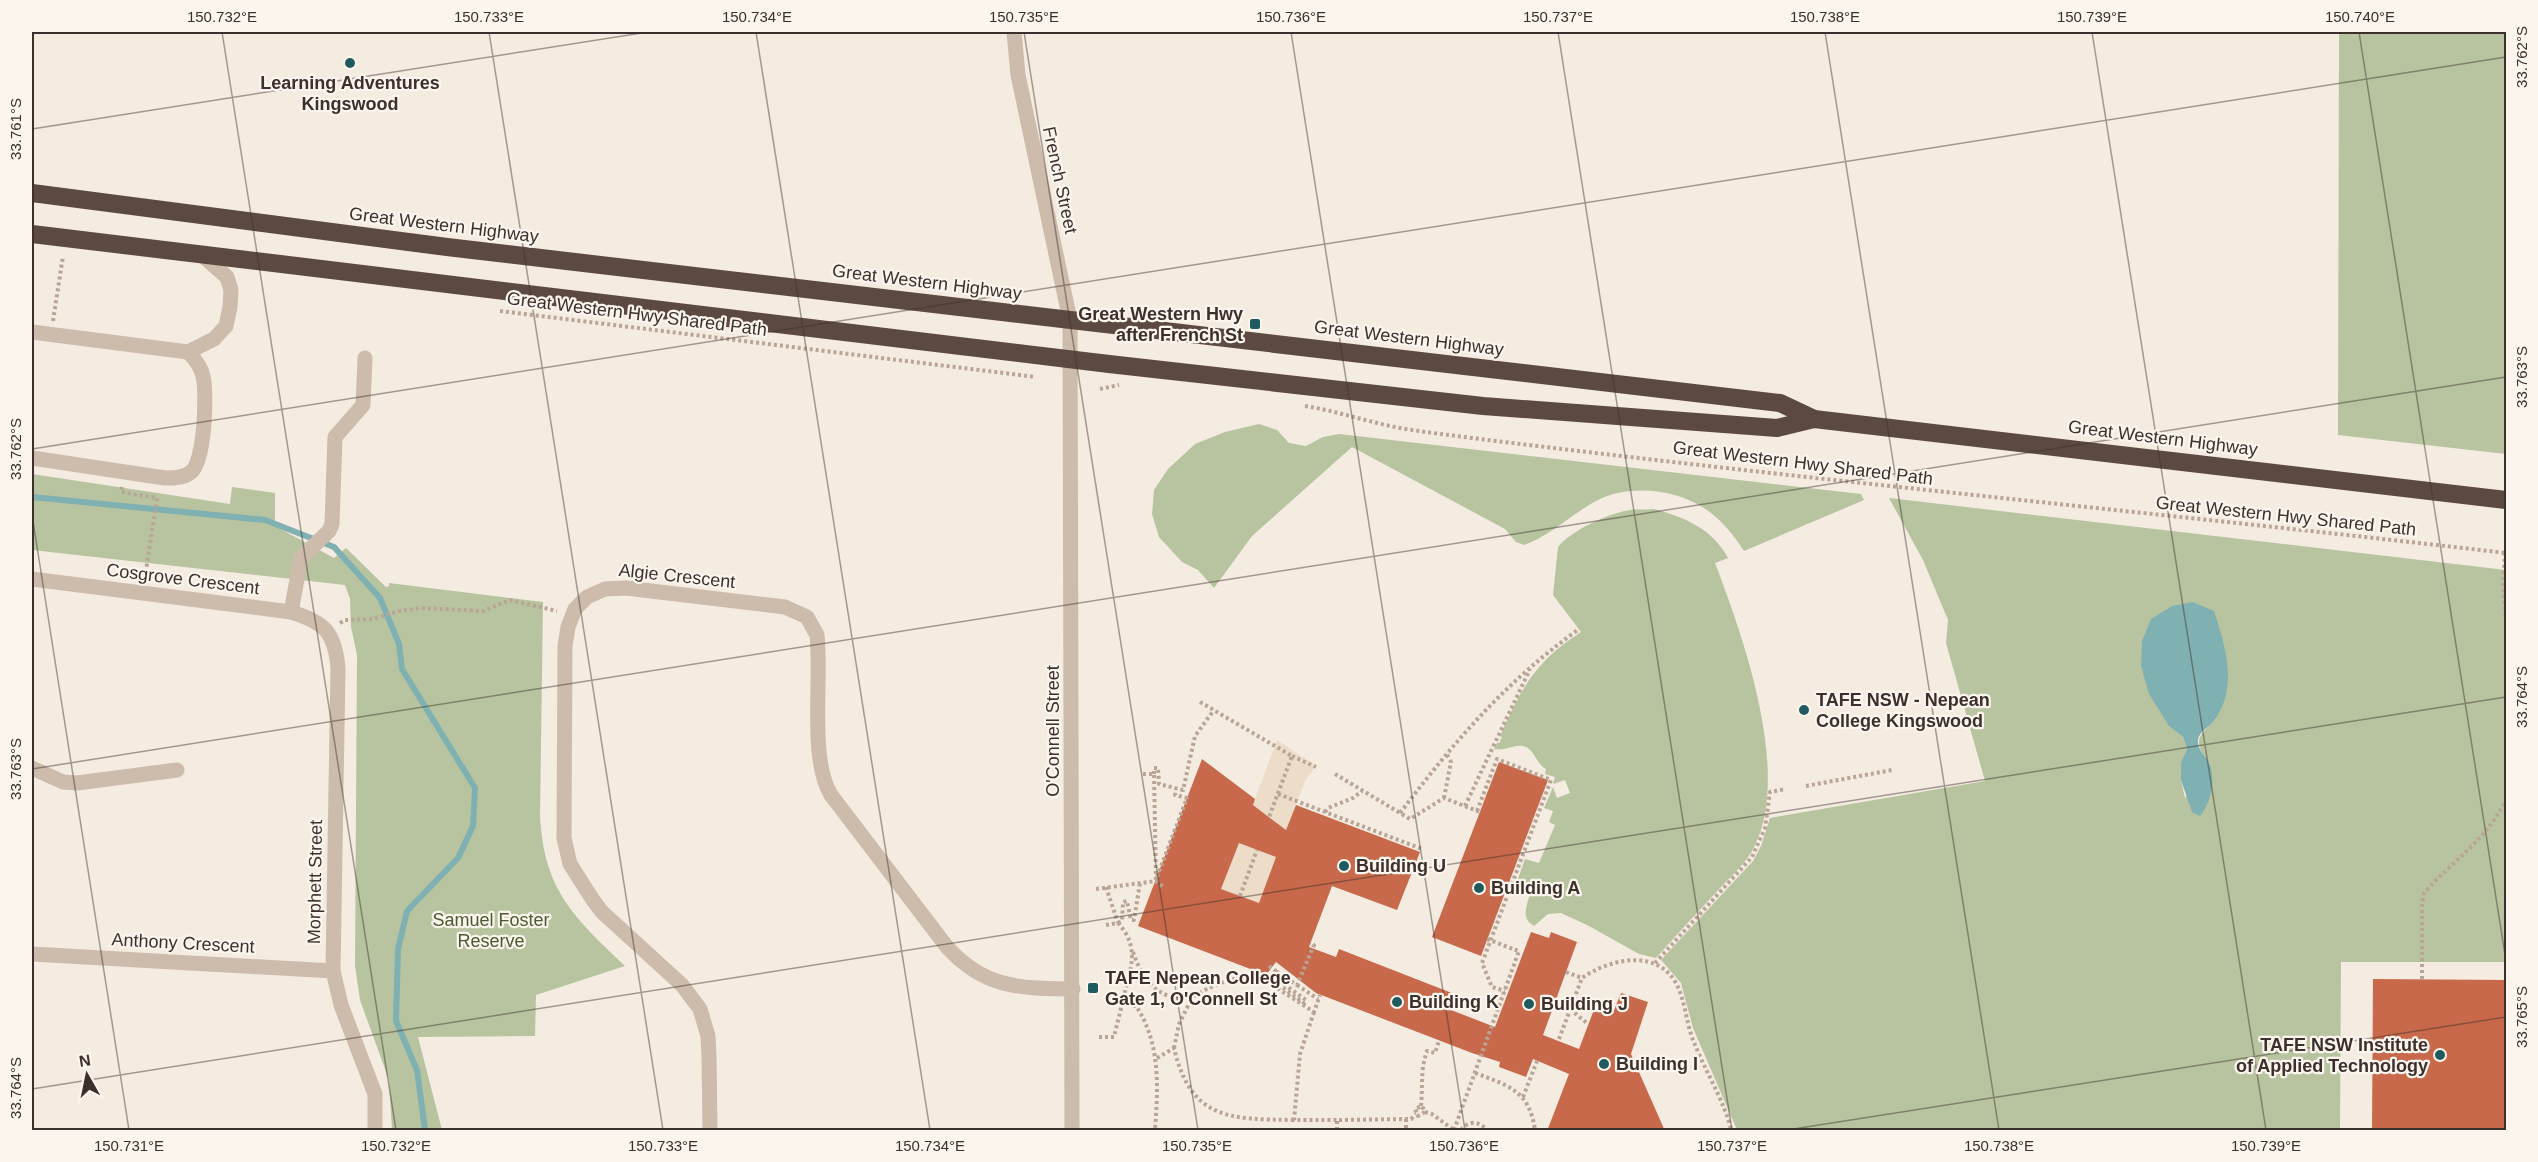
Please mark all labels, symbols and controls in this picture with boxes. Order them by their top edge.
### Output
text: 150.732°E [187,8,257,25]
text: 150.733°E [454,8,524,25]
text: 150.734°E [722,8,792,25]
text: 150.735°E [989,8,1059,25]
text: 150.736°E [1256,8,1326,25]
text: 150.737°E [1523,8,1593,25]
text: 150.738°E [1790,8,1860,25]
text: 150.739°E [2057,8,2127,25]
text: 150.740°E [2325,8,2395,25]
text: 33.762°S [2513,26,2530,88]
marker: Learning Adventures Kingswood [343,56,357,70]
place label: Learning Adventures Kingswood [260,73,440,114]
text: 33.761°S [7,98,24,160]
street label: French Street [1039,125,1081,235]
street label: Great Western Highway [348,203,540,247]
street label: Great Western Highway [831,260,1023,304]
street label: Great Western Hwy Shared Path [506,288,768,340]
place label: Great Western Hwy after French St [1078,304,1243,345]
street label: Great Western Highway [1313,316,1505,360]
marker: Great Western Hwy after French St [1248,317,1262,331]
text: 33.763°S [2513,346,2530,408]
street label: Great Western Highway [2067,416,2259,460]
text: 33.762°S [7,418,24,480]
street label: Great Western Hwy Shared Path [1672,437,1934,489]
street label: Great Western Hwy Shared Path [2155,492,2417,540]
street label: Cosgrove Crescent [105,560,261,598]
street label: Algie Crescent [618,560,736,592]
street label: O'Connell Street [1043,665,1063,797]
text: 33.764°S [2513,666,2530,728]
place label: TAFE NSW - Nepean College Kingswood [1816,690,1990,731]
marker: TAFE NSW - Nepean College Kingswood [1797,703,1811,717]
text: 33.763°S [7,738,24,800]
street label: Morphett Street [304,820,326,944]
place label: Building U [1356,856,1446,876]
marker: Building U [1337,859,1351,873]
place label: Building A [1491,878,1580,898]
marker: Building A [1472,881,1486,895]
park label: Samuel Foster Reserve [432,910,550,951]
street label: Anthony Crescent [111,929,255,957]
place label: TAFE Nepean College Gate 1, O'Connell St [1105,968,1291,1009]
marker: TAFE Nepean College Gate 1, O'Connell St [1086,981,1100,995]
text: 33.765°S [2513,986,2530,1048]
place label: Building K [1409,992,1499,1012]
place label: Building J [1541,994,1628,1014]
marker: Building K [1390,995,1404,1009]
marker: Building J [1522,997,1536,1011]
place label: TAFE NSW Institute of Applied Technology [2236,1035,2428,1076]
north arrow [57,1045,117,1105]
marker: TAFE NSW Institute of Applied Technology [2433,1048,2447,1062]
text: N [78,1051,92,1070]
place label: Building I [1616,1054,1698,1074]
text: 33.764°S [7,1057,24,1119]
marker: Building I [1597,1057,1611,1071]
text: 150.731°E [94,1137,164,1154]
text: 150.732°E [361,1137,431,1154]
text: 150.733°E [628,1137,698,1154]
text: 150.734°E [895,1137,965,1154]
text: 150.735°E [1162,1137,1232,1154]
text: 150.736°E [1429,1137,1499,1154]
text: 150.737°E [1697,1137,1767,1154]
text: 150.738°E [1964,1137,2034,1154]
text: 150.739°E [2231,1137,2301,1154]

